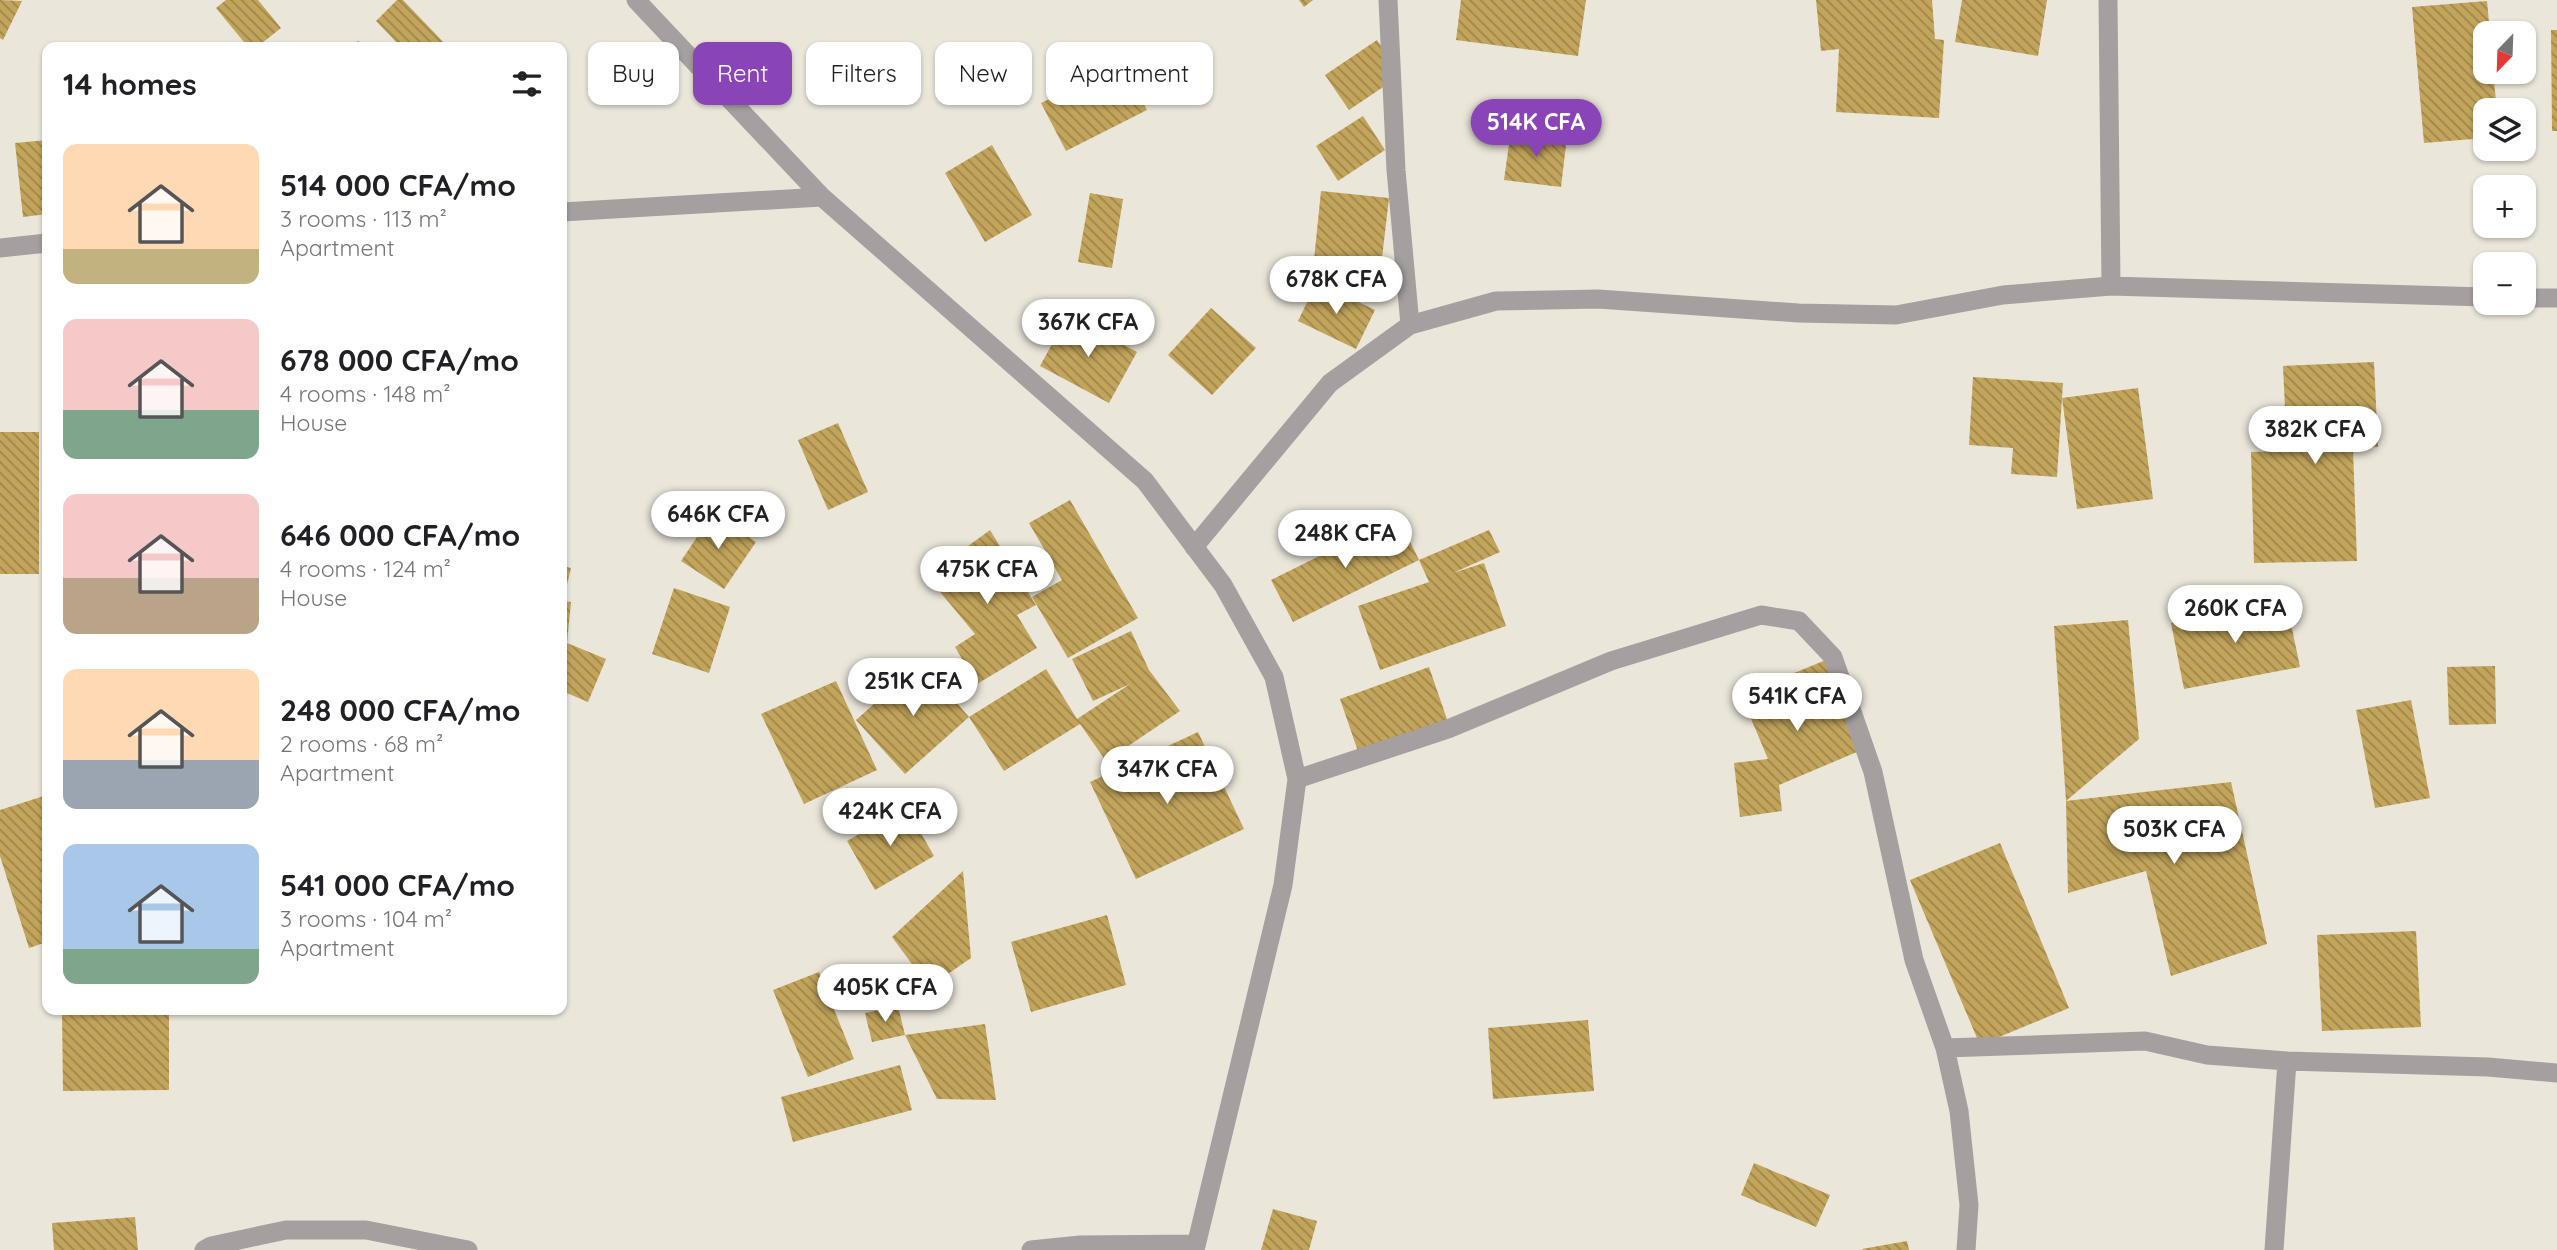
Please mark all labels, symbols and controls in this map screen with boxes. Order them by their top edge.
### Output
north arrow [2473,21,2536,84]
map controls [2473,21,2536,315]
chip: Buy [588,42,679,105]
chip: Rent [693,42,792,105]
chip: Filters [806,42,921,105]
chip: New [935,42,1032,105]
chip: Apartment [1046,42,1213,105]
text: 14 homes [63,65,197,103]
icon: filters [508,65,546,103]
button: layers [2473,98,2536,161]
pin: 514K CFA [1464,100,1608,159]
text: 514K CFA [1487,107,1585,136]
text: 514 000 CFA/mo [280,166,516,204]
icon: home [119,172,203,256]
button: + [2473,175,2536,238]
text: 3 rooms · 113 m² [280,204,447,233]
text: Apartment [280,233,394,262]
button: − [2473,252,2536,315]
pin: 678K CFA [1264,256,1408,316]
text: 678K CFA [1286,264,1386,293]
pin: 367K CFA [1016,300,1160,359]
text: 367K CFA [1038,307,1138,336]
text: 678 000 CFA/mo [280,341,519,379]
icon: home [119,347,203,431]
text: 4 rooms · 148 m² [280,379,451,408]
pin: 382K CFA [2243,406,2387,466]
text: House [280,408,347,437]
text: 382K CFA [2265,414,2365,443]
pin: 646K CFA [646,491,790,551]
text: 646K CFA [667,499,769,528]
pin: 248K CFA [1273,510,1417,570]
text: 646 000 CFA/mo [280,516,520,554]
text: 248K CFA [1294,518,1396,547]
icon: home [119,522,203,606]
pin: 475K CFA [915,546,1059,606]
text: 4 rooms · 124 m² [280,554,451,583]
text: 475K CFA [936,554,1038,583]
text: House [280,583,347,612]
pin: 260K CFA [2163,586,2307,645]
text: 260K CFA [2184,593,2286,622]
pin: 251K CFA [841,658,985,718]
text: 251K CFA [864,666,962,695]
pin: 541K CFA [1725,674,1869,733]
text: 541K CFA [1748,681,1846,710]
text: 248 000 CFA/mo [280,691,521,729]
icon: home [119,697,203,781]
text: 2 rooms · 68 m² [280,729,443,758]
pin: 347K CFA [1095,746,1239,806]
text: 347K CFA [1117,754,1217,783]
text: Apartment [280,758,394,787]
pin: 424K CFA [818,788,962,848]
text: 424K CFA [839,796,941,825]
pin: 503K CFA [2102,806,2246,866]
text: 503K CFA [2123,814,2225,843]
text: 541 000 CFA/mo [280,866,515,904]
icon: home [119,872,203,956]
text: 3 rooms · 104 m² [280,904,452,933]
text: Apartment [280,933,394,962]
pin: 405K CFA [813,964,957,1024]
text: 405K CFA [833,972,937,1001]

